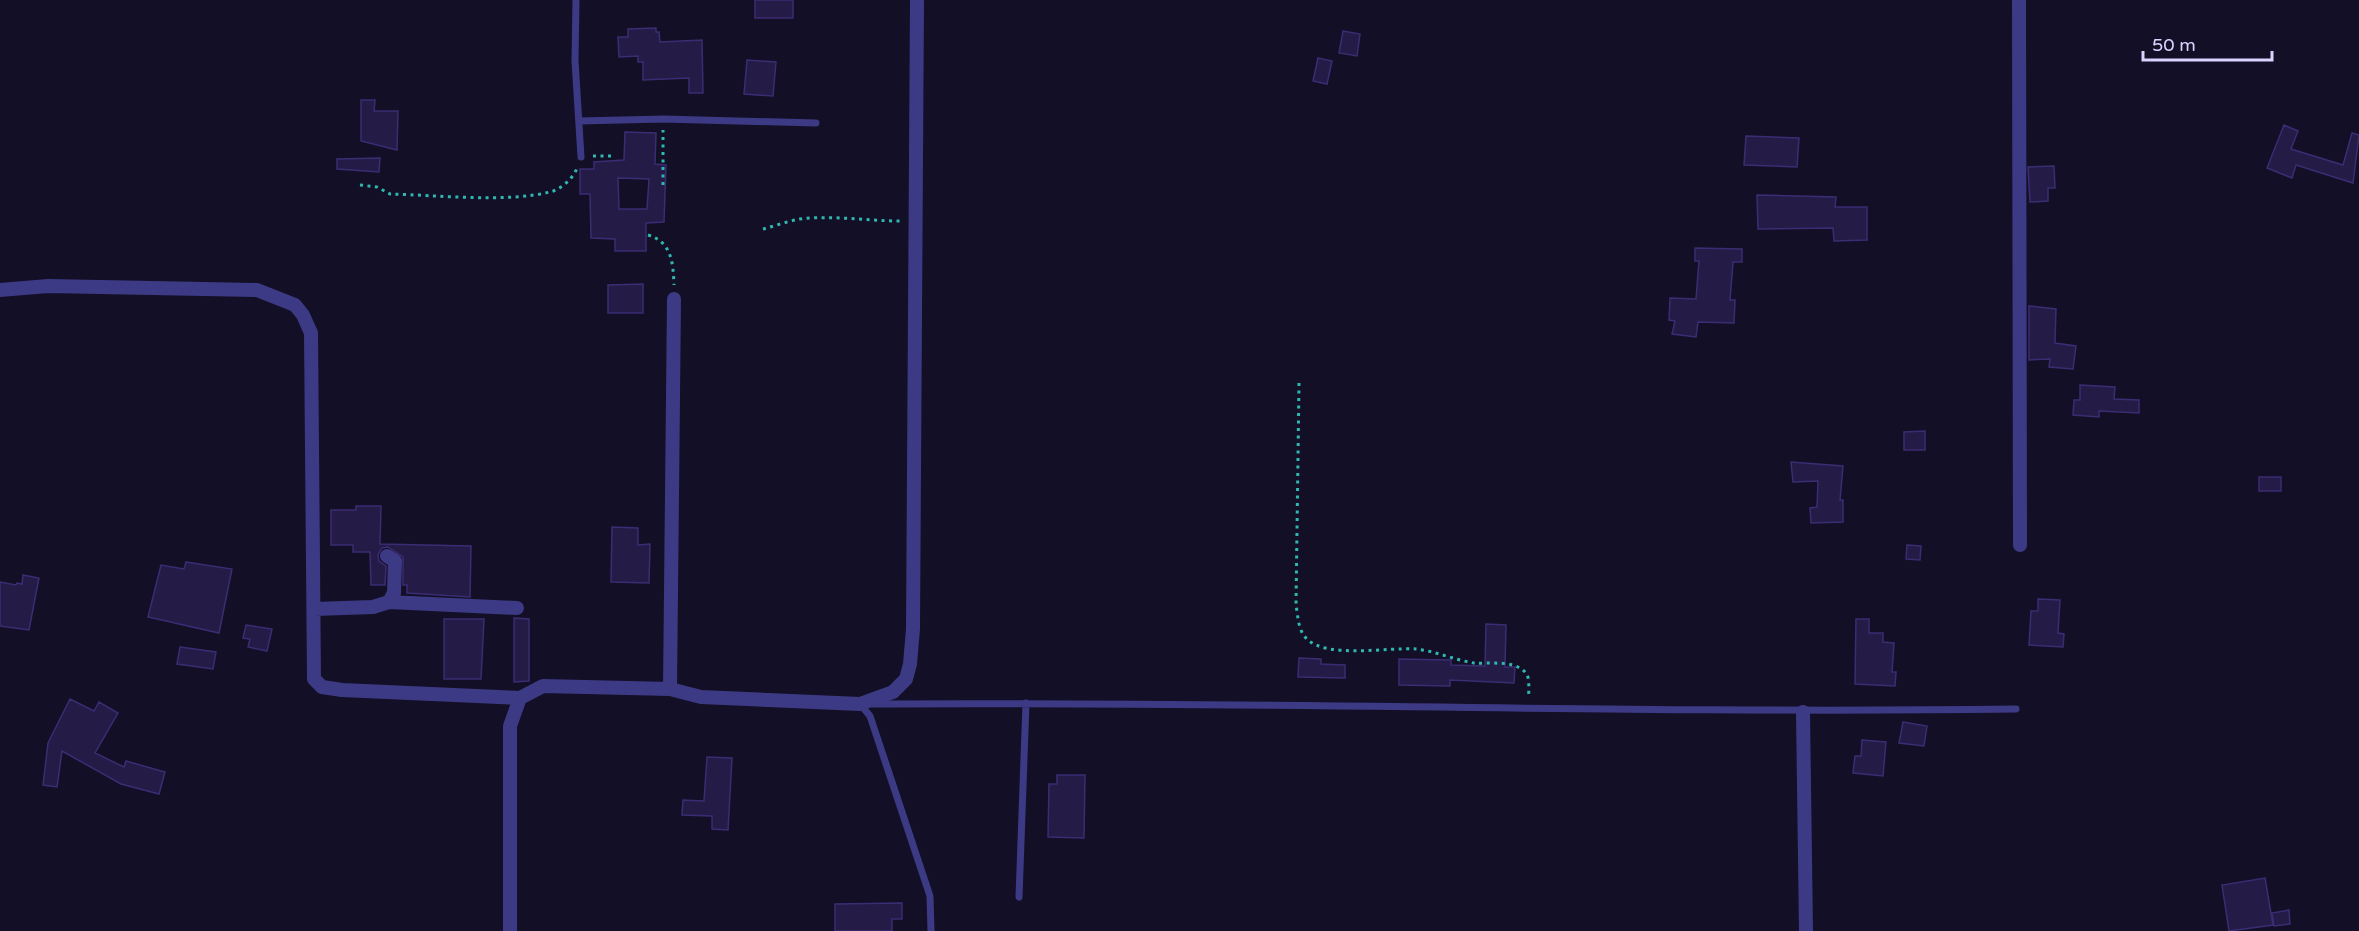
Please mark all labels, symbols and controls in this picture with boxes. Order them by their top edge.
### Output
scale bar [2143,24,2272,62]
text: 50 m [2152,34,2196,56]

